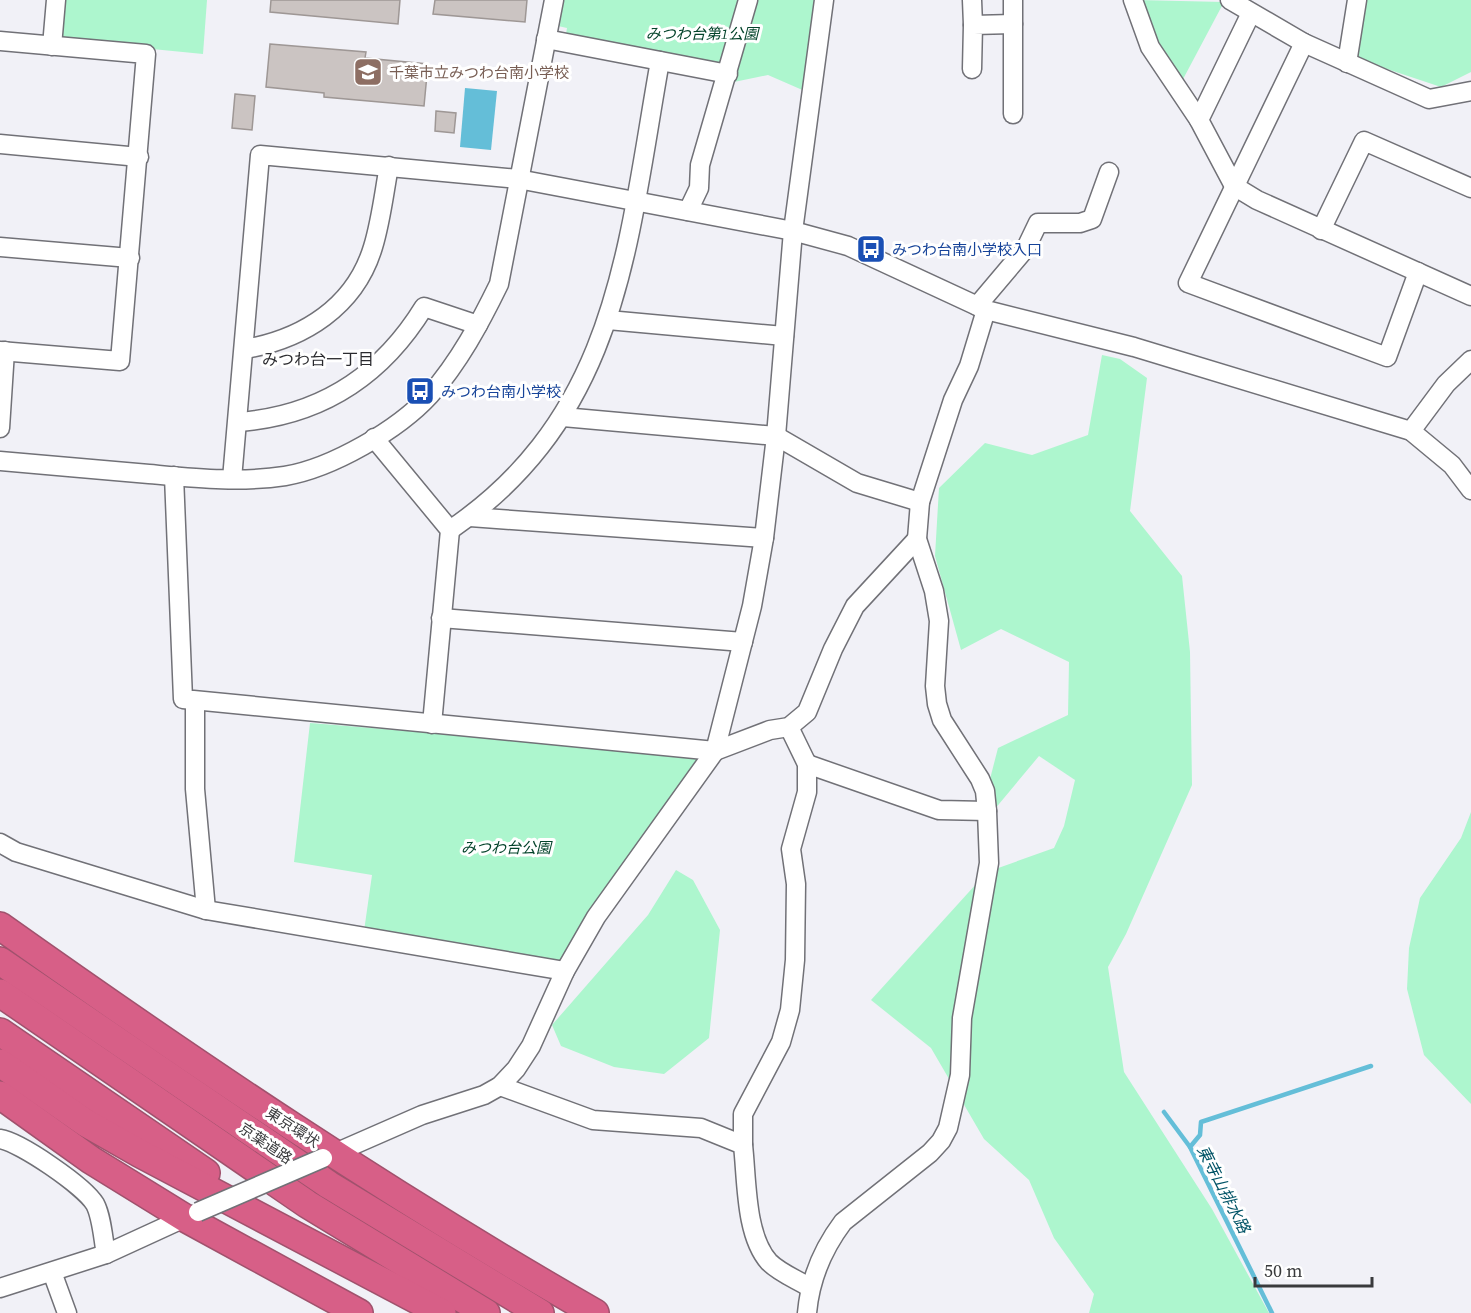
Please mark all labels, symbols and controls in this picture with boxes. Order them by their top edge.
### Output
park label: みつわ台第1公園 [646,23,760,44]
school or university icon: 千葉市立みつわ台南小学校 [352,56,384,88]
place label: 千葉市立みつわ台南小学校 [389,62,569,83]
bus stop icon: みつわ台南小学校入口 [855,233,887,265]
place label: みつわ台南小学校入口 [892,239,1042,260]
district label: みつわ台一丁目 [262,348,374,370]
bus stop icon: みつわ台南小学校 [404,375,436,407]
place label: みつわ台南小学校 [441,381,561,402]
park label: みつわ台公園 [461,837,553,858]
street label: 東京環状 [262,1102,324,1152]
street label: 京葉道路 [235,1118,297,1168]
water label: 東寺山排水路 [1192,1141,1256,1239]
scale bar [1255,1250,1372,1288]
text: 50 m [1264,1258,1302,1283]

